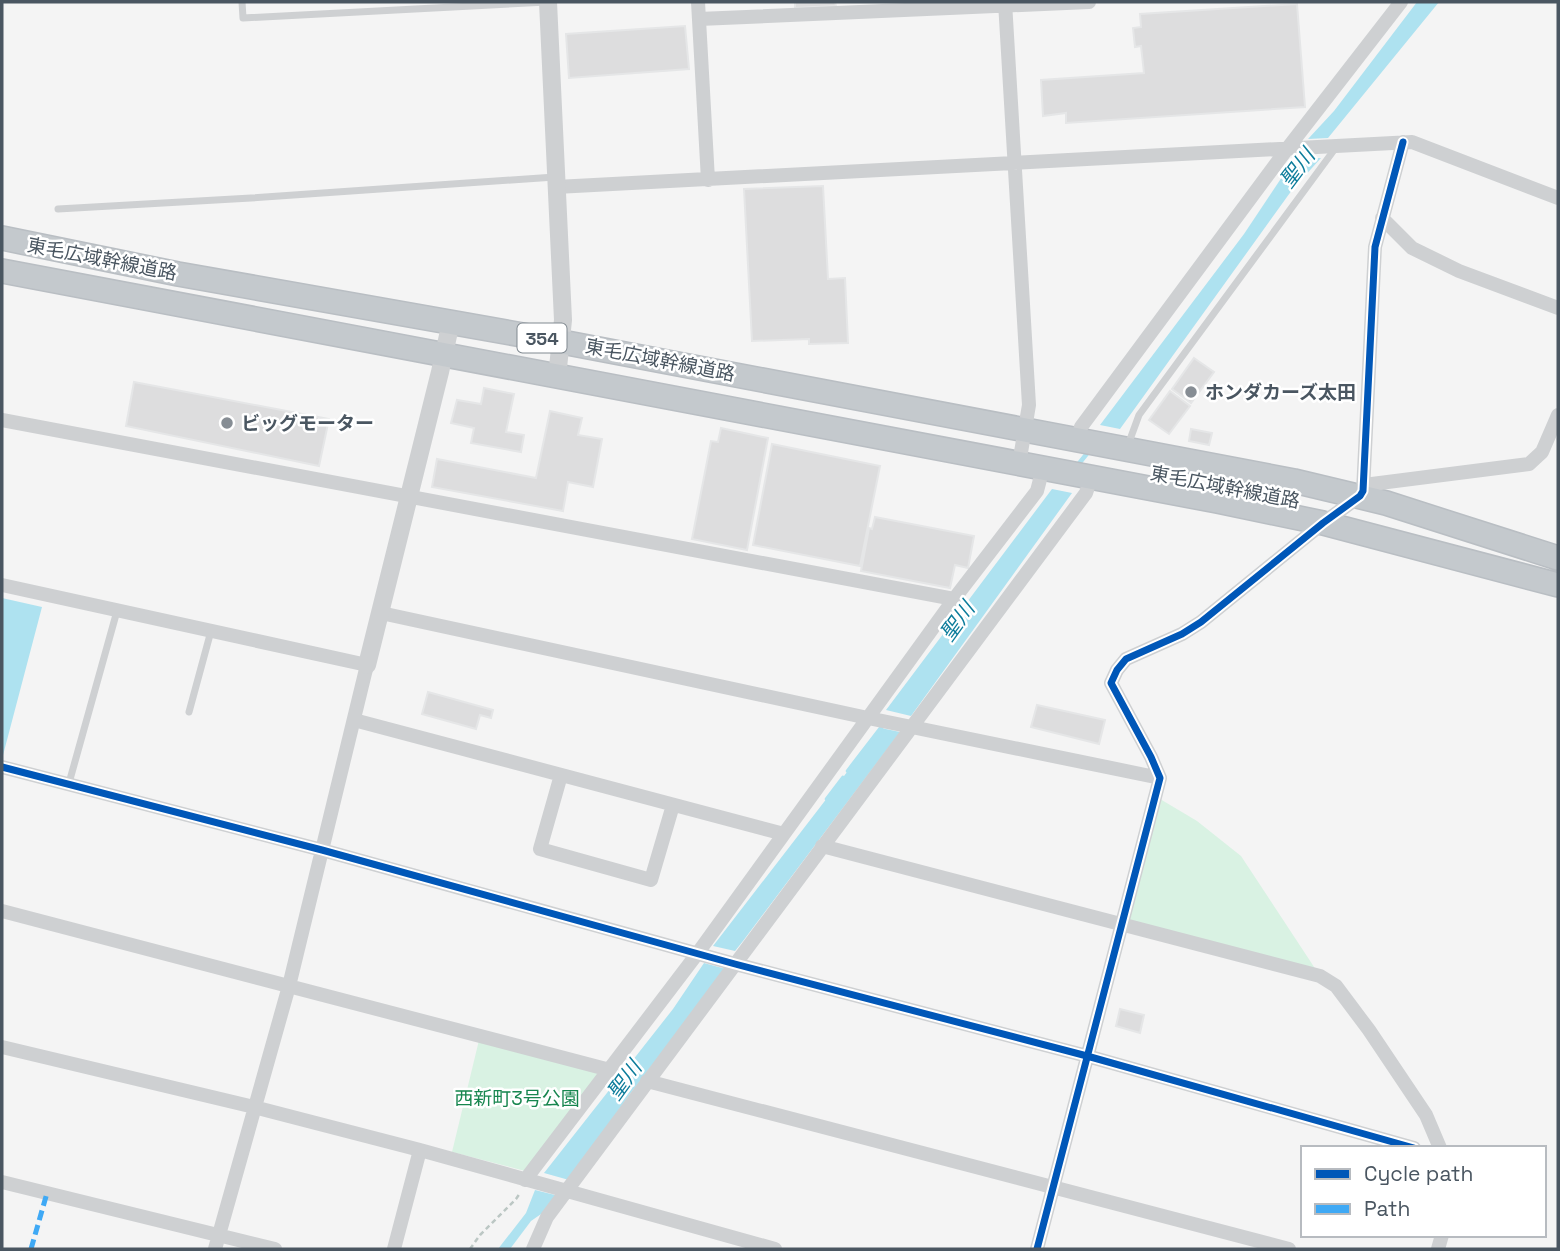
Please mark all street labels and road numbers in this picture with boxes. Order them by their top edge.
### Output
street label: 東毛広域幹線道路 [25,232,179,286]
road number: 354 [518,324,566,352]
street label: 東毛広域幹線道路 [583,333,737,387]
street label: 東毛広域幹線道路 [1148,460,1302,514]

